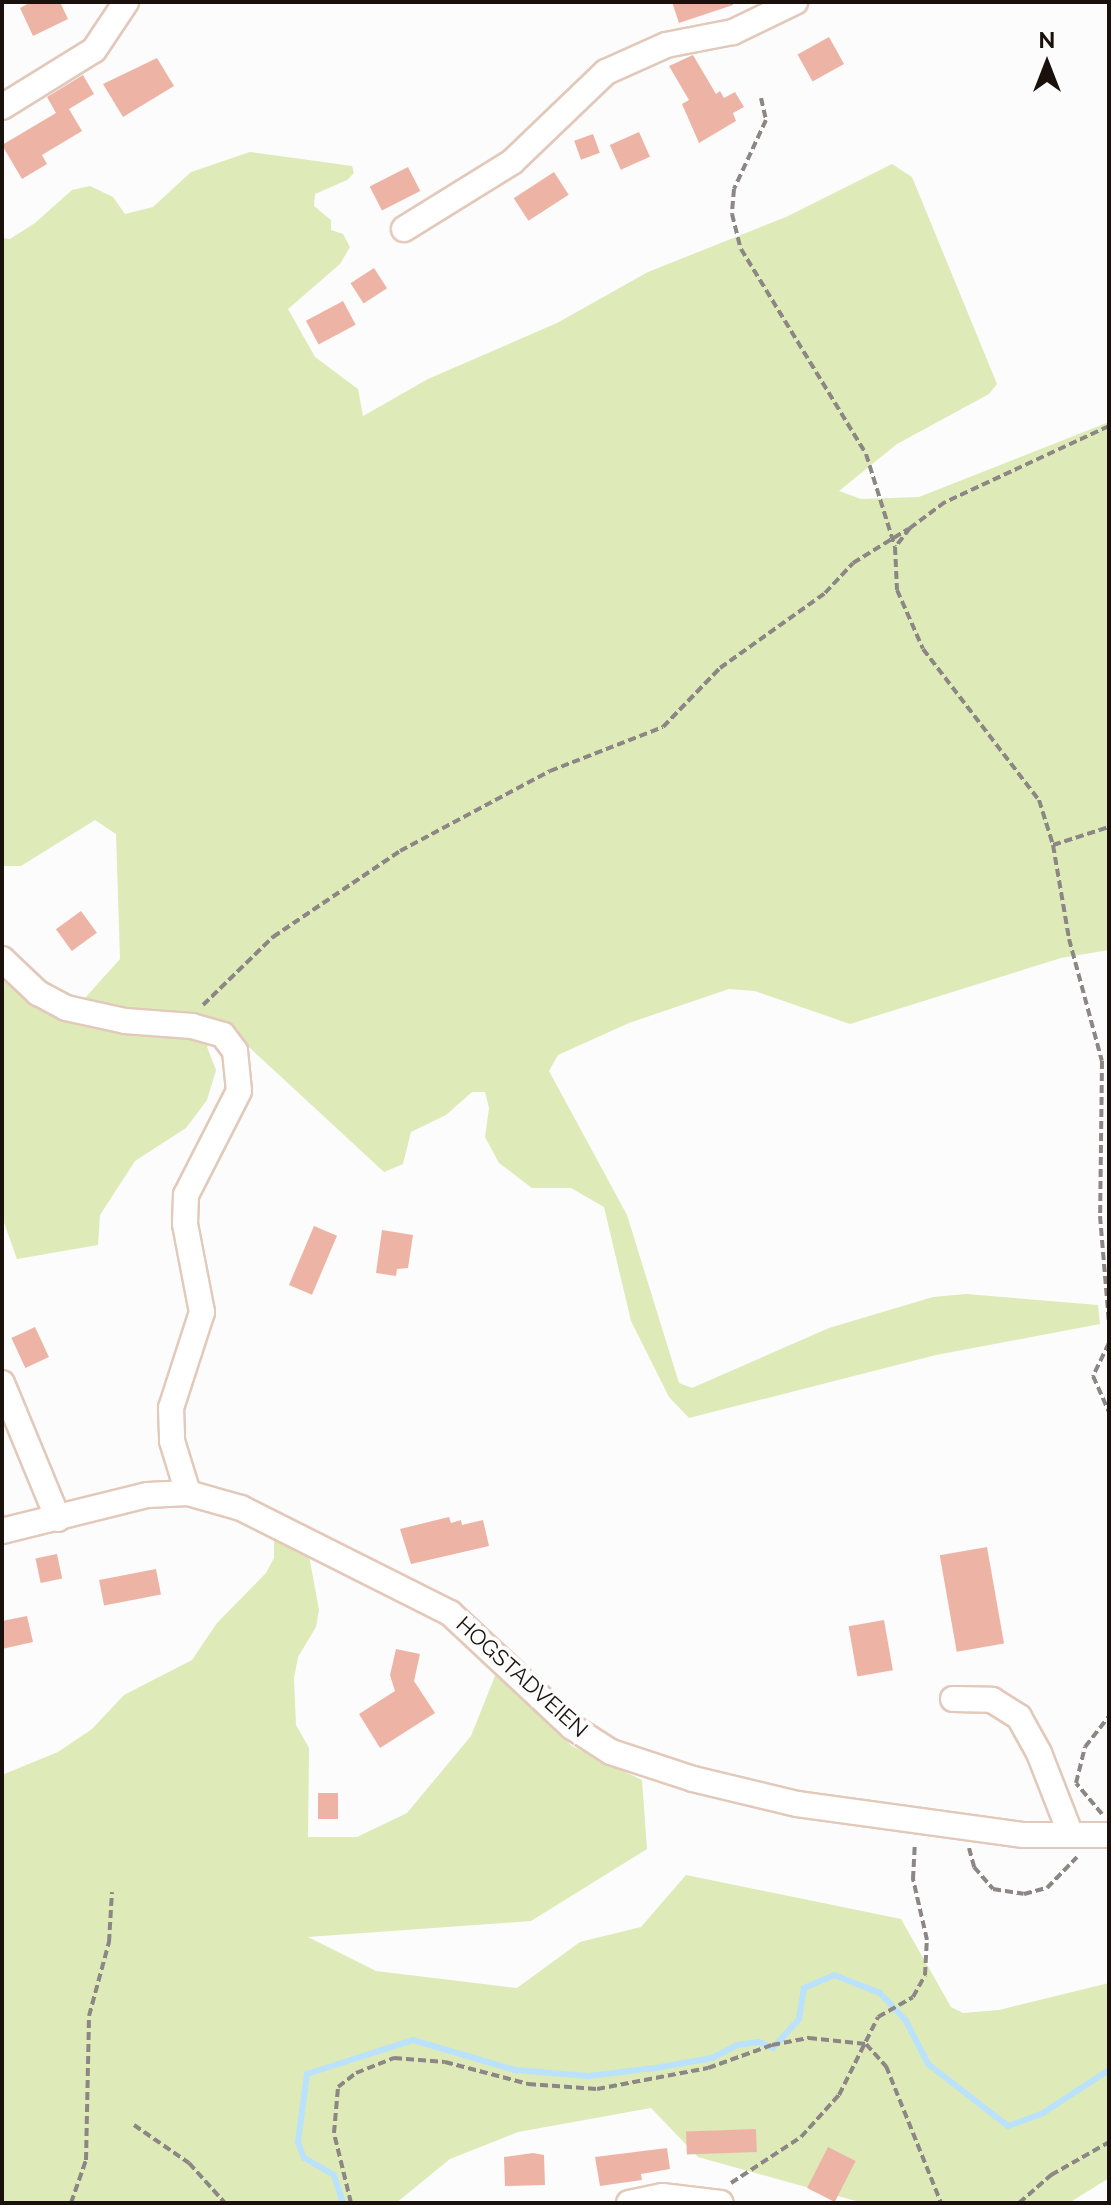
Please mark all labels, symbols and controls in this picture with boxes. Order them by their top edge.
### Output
north arrow [1007,24,1087,104]
text: N [1039,27,1055,53]
street label: HOGSTADVEIEN [451,1611,593,1743]

